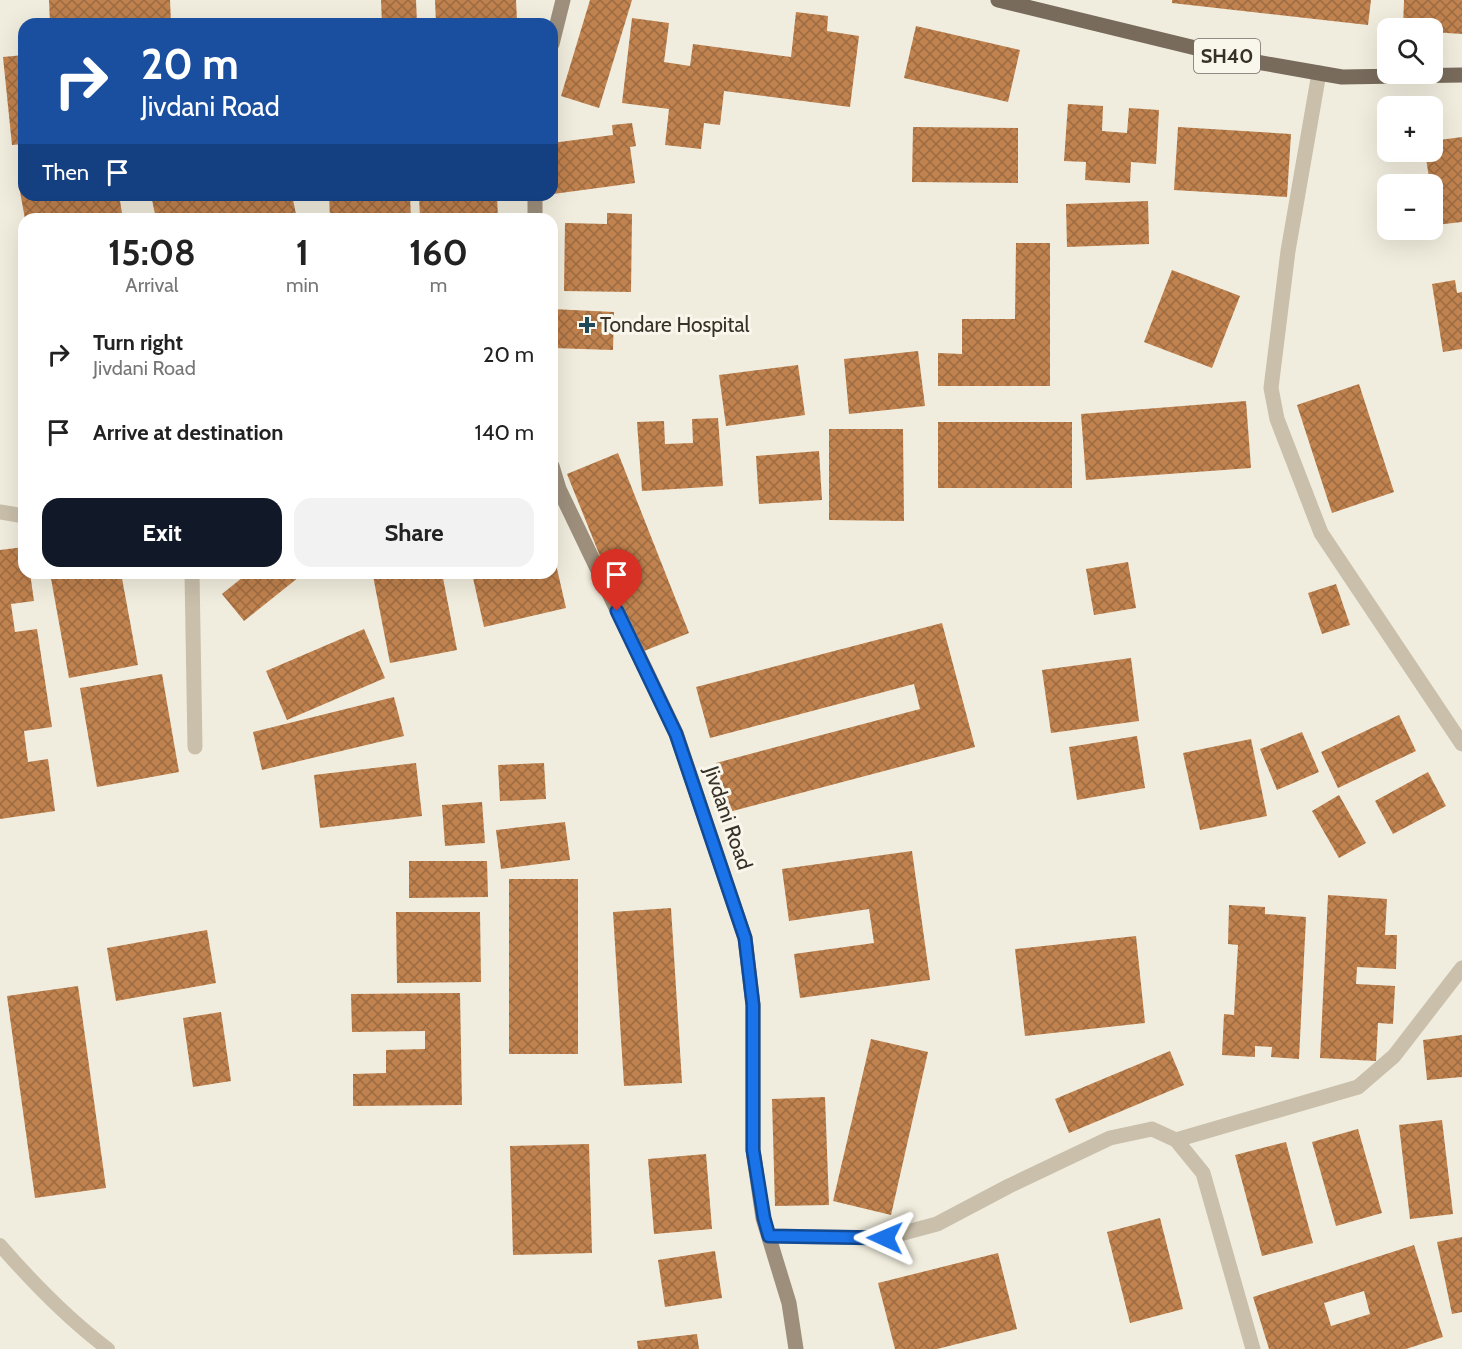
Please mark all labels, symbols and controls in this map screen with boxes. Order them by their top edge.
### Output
map controls [1377,18,1443,240]
button: search [1377,18,1443,84]
text: 20 m [141,38,239,90]
road number: SH40 [1194,39,1260,73]
icon: right [42,42,120,120]
text: Jivdani Road [141,90,280,123]
button: + [1377,96,1443,162]
icon: arrive [101,156,134,189]
text: Then [42,159,89,186]
button: − [1377,174,1443,240]
text: 15:08 [108,230,196,274]
text: 1 [296,230,309,274]
text: 160 [409,230,468,274]
text: Arrival [125,273,179,297]
text: min [286,273,319,297]
text: m [430,273,447,297]
place label: Tondare Hospital [600,312,749,337]
marker: Tondare Hospital [578,316,596,334]
text: Turn right [93,329,183,356]
icon: right [42,338,75,371]
text: 20 m [483,341,534,368]
text: Jivdani Road [93,356,196,380]
icon: arrive [42,416,75,449]
text: Arrive at destination [93,419,283,446]
text: 140 m [475,419,534,446]
button: Exit [42,498,282,567]
button: Share [294,498,534,567]
pin [591,549,642,611]
icon: arrive [600,558,633,591]
street label: Jivdani Road [699,762,758,873]
position arrow [853,1206,917,1270]

